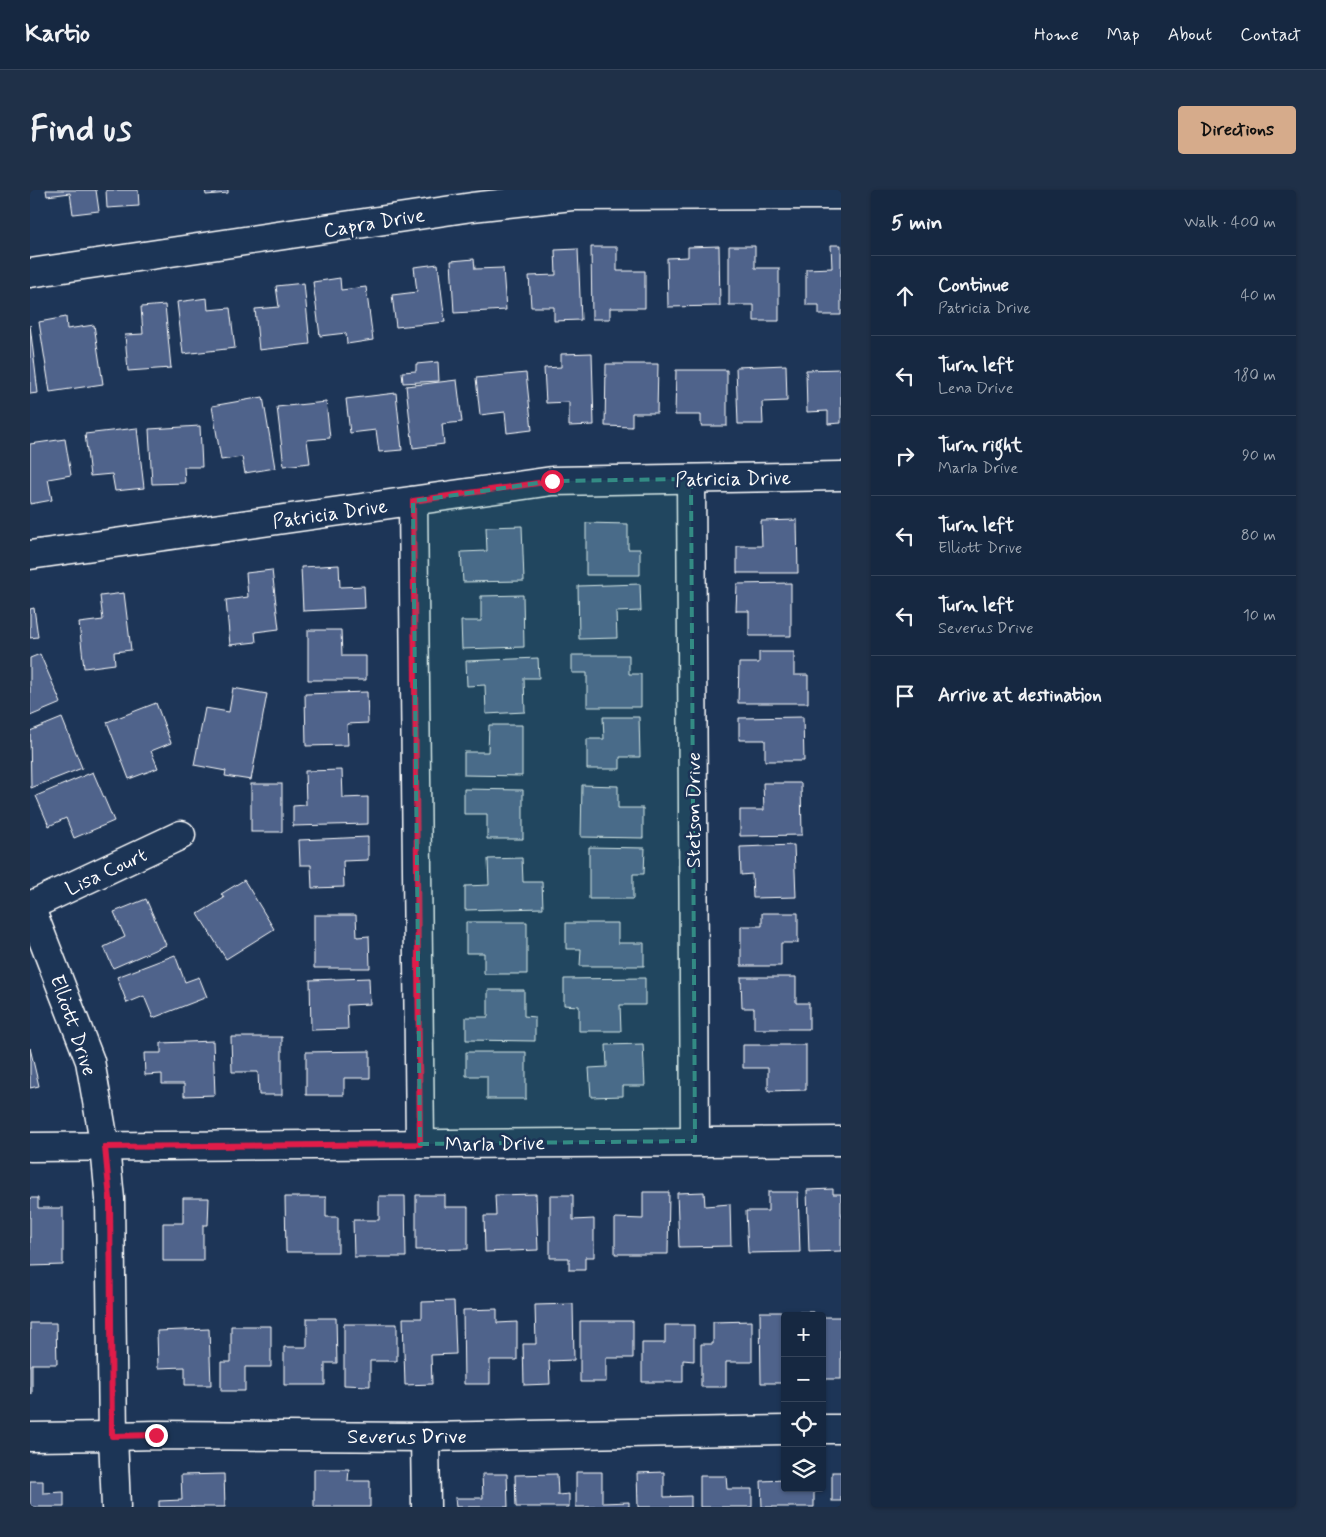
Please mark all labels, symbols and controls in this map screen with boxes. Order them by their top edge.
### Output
text: Kartio [25,19,90,50]
text: Home [1034,23,1079,47]
text: Map [1107,23,1140,47]
text: About [1168,23,1212,47]
text: Contact [1240,23,1301,47]
button: Directions [1178,106,1296,154]
text: Find us [30,107,132,153]
street label: Capra Drive [322,202,427,245]
text: 5 min [891,209,943,237]
text: Walk · 400 m [1184,212,1276,233]
text: Continue [938,273,1009,298]
icon: ahead [891,282,919,310]
text: 40 m [1240,285,1276,306]
text: Patricia Drive [938,298,1031,319]
text: Turn left [938,353,1014,378]
icon: left [891,362,919,390]
text: 180 m [1233,365,1276,386]
text: Lena Drive [938,378,1014,399]
text: Turn right [938,433,1022,458]
icon: right [891,442,919,470]
text: 90 m [1242,445,1276,466]
text: Marla Drive [938,458,1018,479]
street label: Patricia Drive [675,465,791,494]
route start [541,470,564,493]
street label: Patricia Drive [271,493,390,536]
text: Turn left [938,513,1014,538]
icon: left [891,522,919,550]
text: 80 m [1241,525,1276,546]
text: Elliott Drive [938,538,1022,559]
text: Turn left [938,593,1014,618]
icon: left [891,602,919,630]
text: 10 m [1243,605,1276,626]
text: Severus Drive [938,618,1033,639]
icon: arrive [891,682,919,710]
text: Arrive at destination [938,683,1102,708]
street label: Stetson Drive [681,752,708,868]
street label: Lisa Court [62,842,152,903]
street label: Elliott Drive [43,971,103,1080]
street label: Marla Drive [445,1130,545,1159]
map controls [781,1312,826,1492]
button: + [781,1312,826,1357]
button: − [781,1357,826,1402]
button: locate [781,1402,826,1447]
route end [145,1424,168,1447]
street label: Severus Drive [347,1424,467,1451]
button: layers [781,1447,826,1492]

